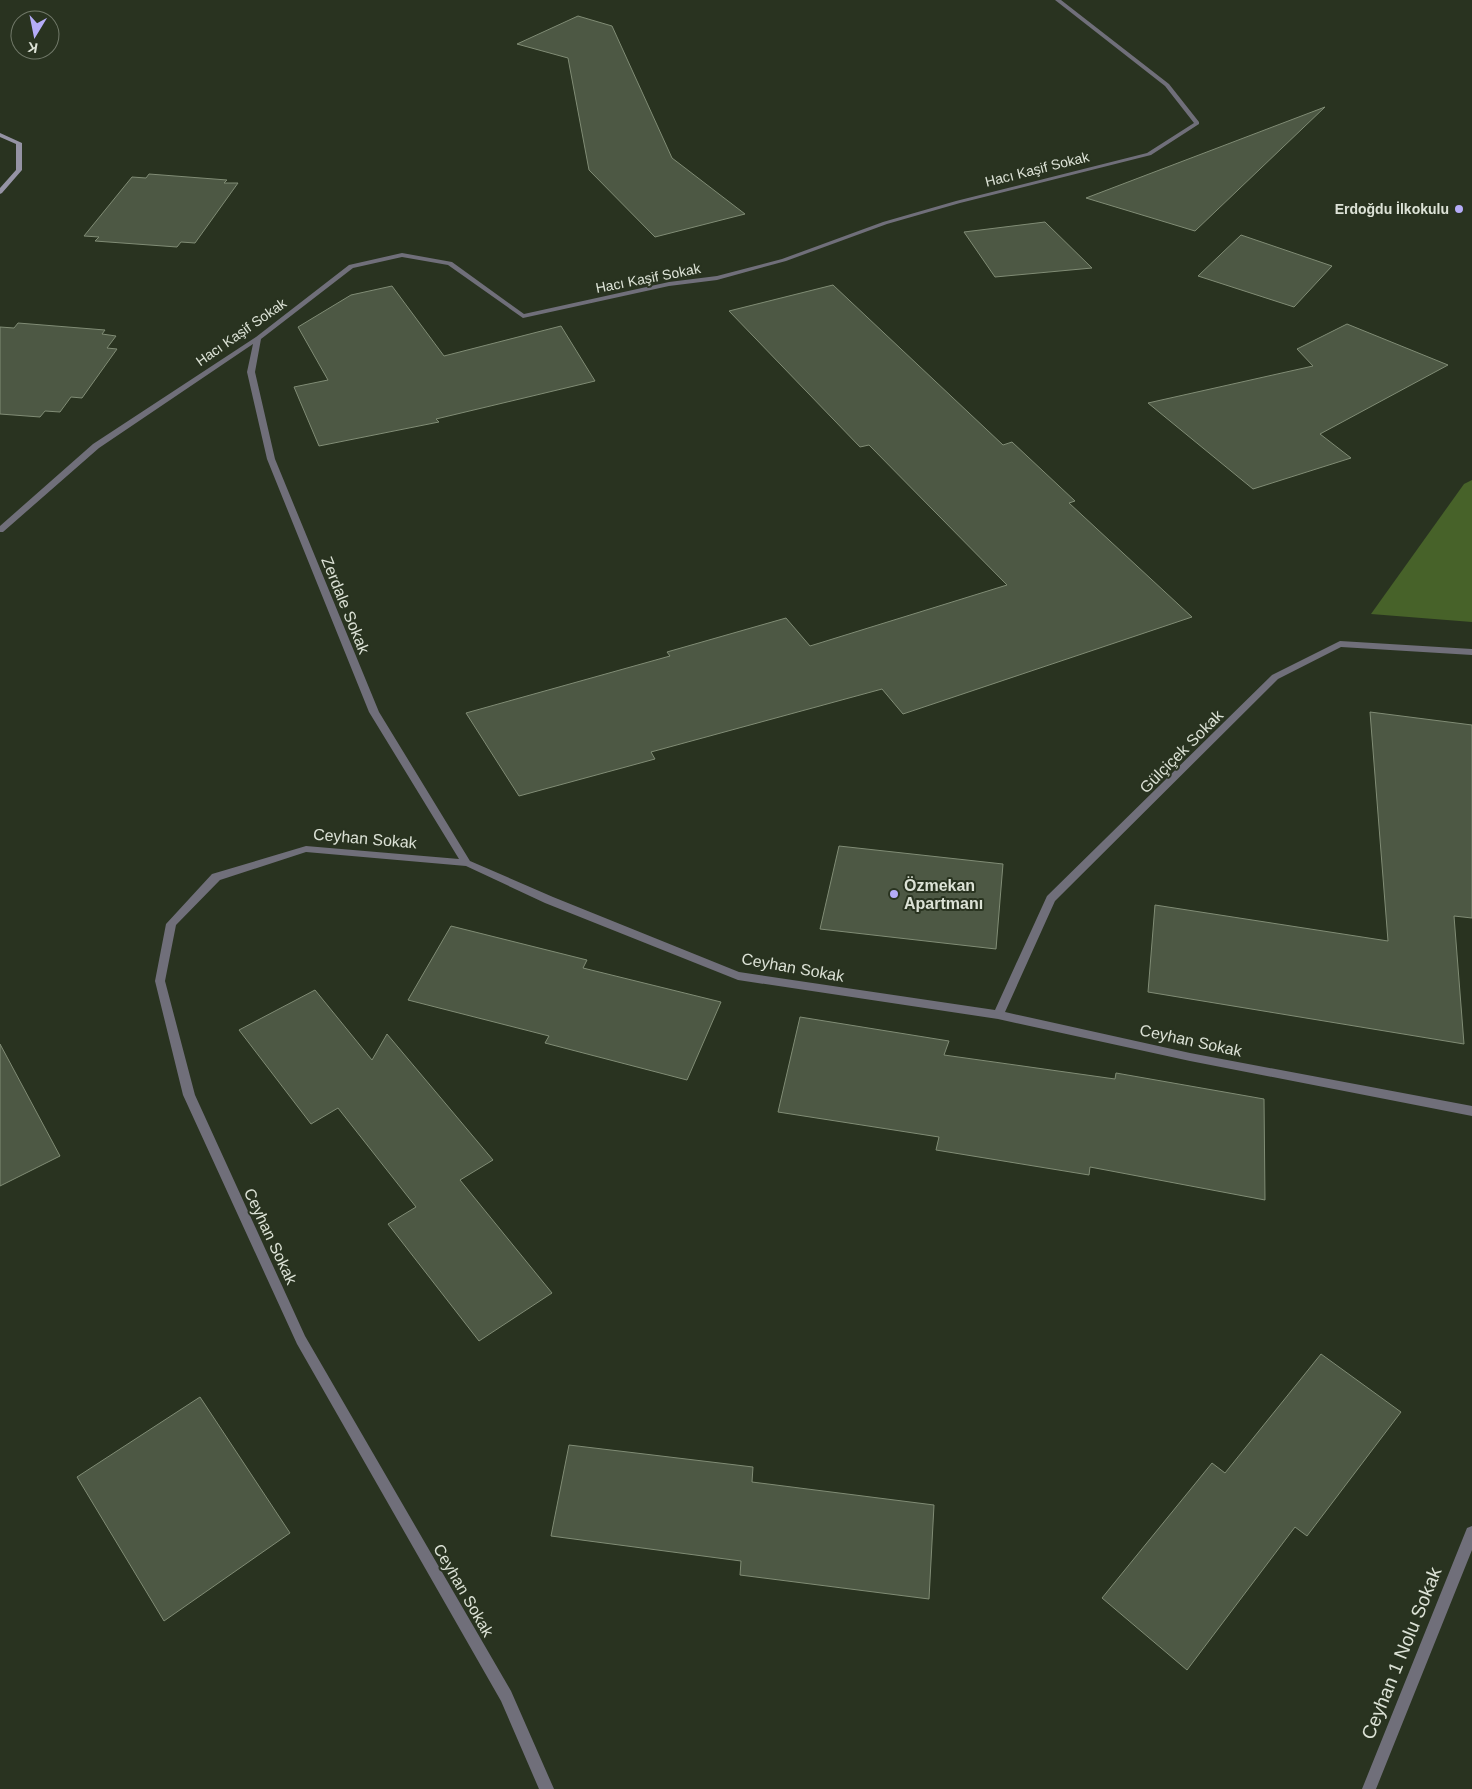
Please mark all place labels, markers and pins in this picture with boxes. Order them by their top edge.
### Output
place label: Erdoğdu İlkokulu [1335,201,1449,217]
marker: Erdoğdu İlkokulu [1453,203,1465,215]
place label: Özmekan Apartmanı [904,876,983,912]
marker: Özmekan Apartmanı [888,888,900,900]

